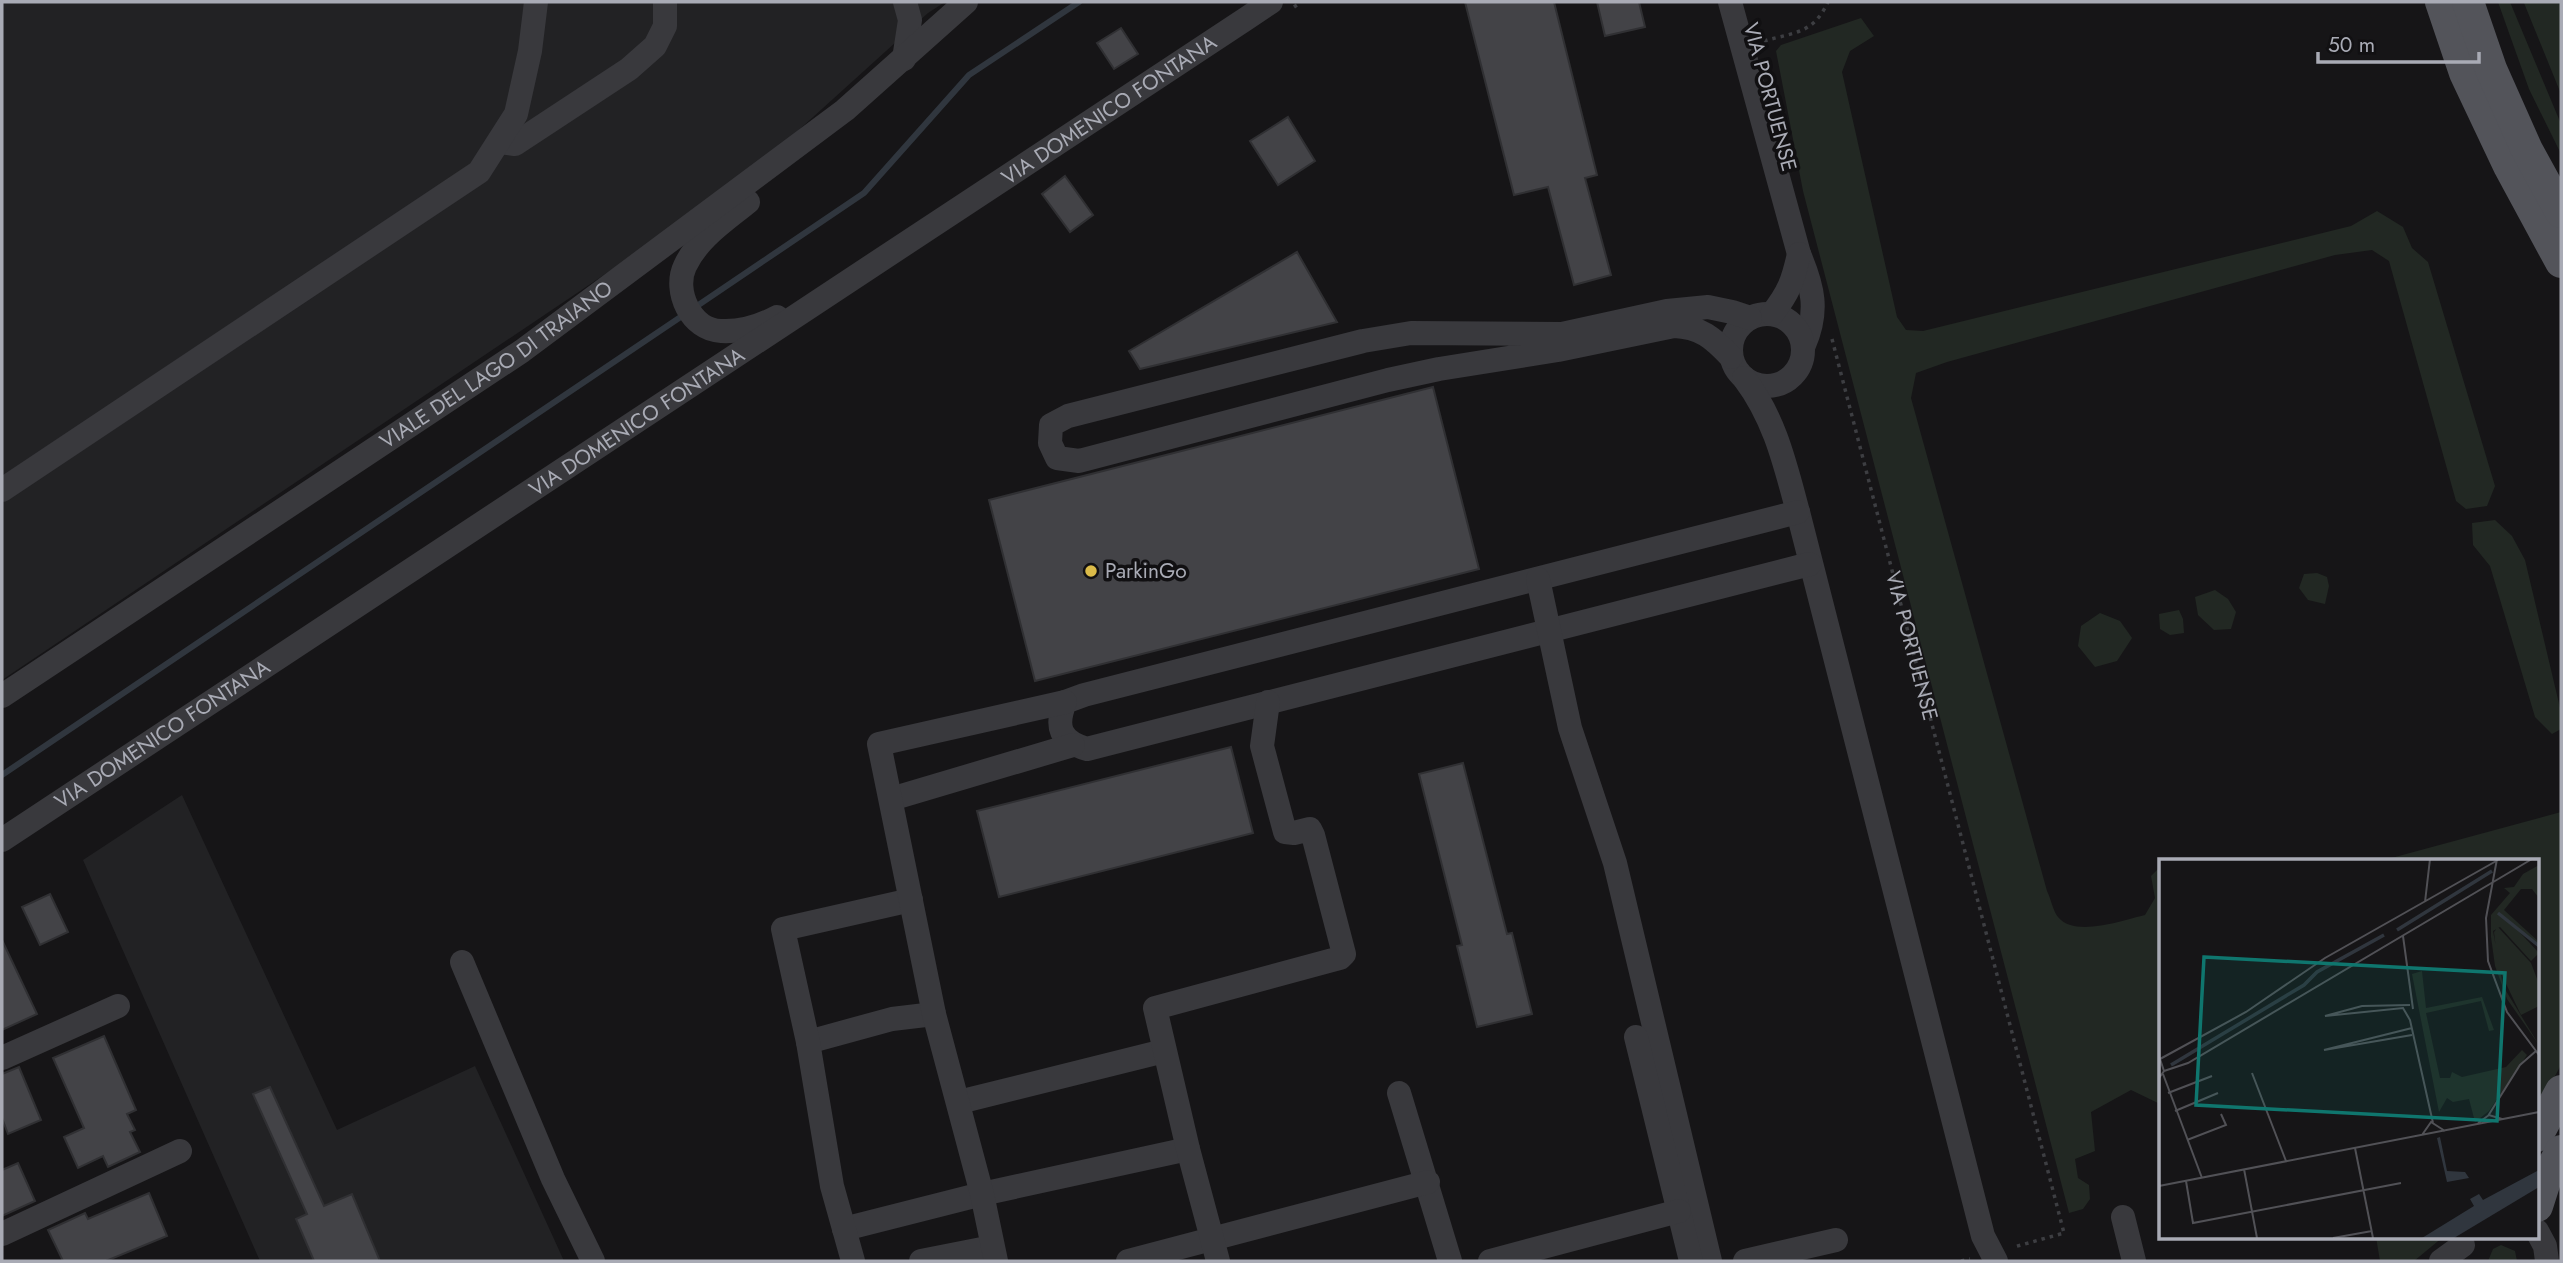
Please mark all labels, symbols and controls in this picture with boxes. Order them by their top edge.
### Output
street label: VIA PORTUENSE [1736,19,1804,175]
scale bar [2318,21,2479,65]
street label: VIA DOMENICO FONTANA [996,28,1223,192]
text: 50 m [2328,30,2375,60]
street label: VIALE DEL LAGO DI TRAIANO [374,273,619,456]
street label: VIA DOMENICO FONTANA [523,340,751,504]
place label: ParkinGo [1105,556,1187,586]
marker: ParkinGo [1083,563,1099,579]
street label: VIA PORTUENSE [1878,568,1945,724]
street label: VIA DOMENICO FONTANA [49,652,276,816]
inset map [2159,859,2538,1238]

